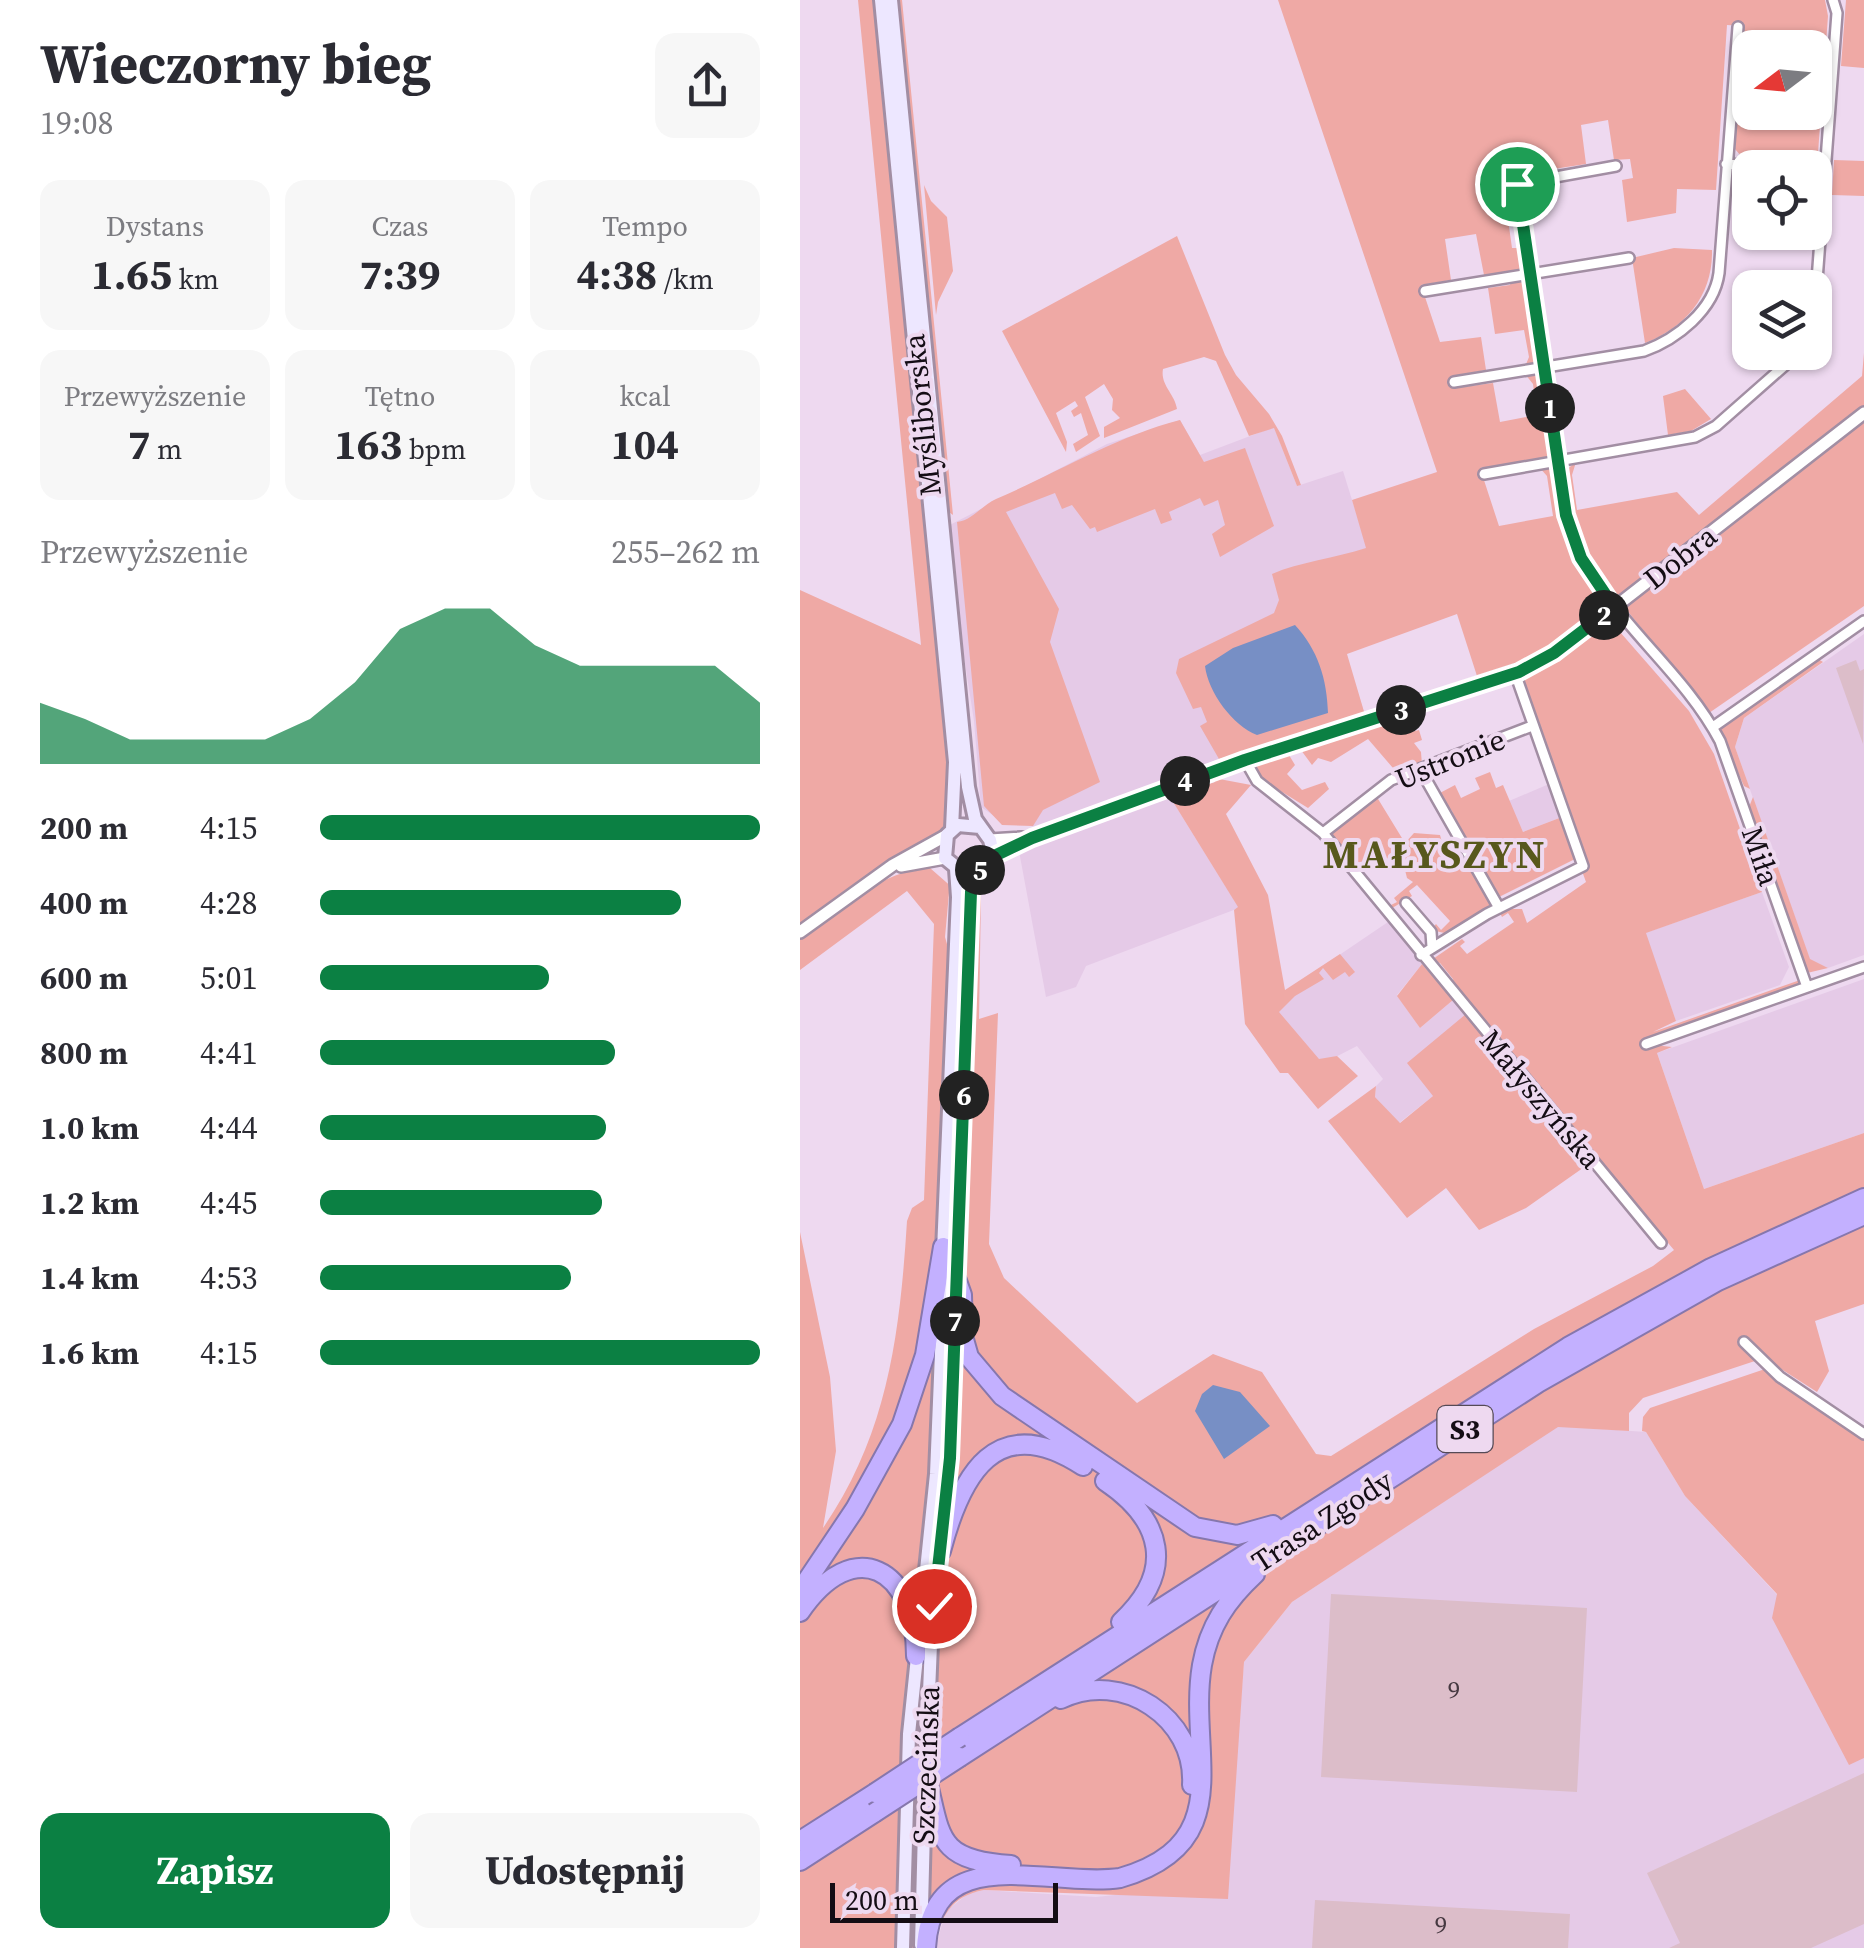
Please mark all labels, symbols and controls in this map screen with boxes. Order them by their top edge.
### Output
text: Wieczorny bieg [40,26,431,101]
north arrow [1732,30,1832,130]
map controls [1732,30,1832,370]
button: share [655,33,760,138]
text: 19:08 [40,101,114,145]
pin [1475,142,1560,227]
button: locate [1732,150,1832,250]
icon: arrive [1490,157,1545,212]
text: Dystans [106,207,204,245]
text: Czas [372,207,428,245]
text: Tempo [602,207,688,245]
text: 1.65 [91,245,172,303]
text: 7:39 [360,245,440,303]
text: 4:38 [576,245,657,303]
text: km [172,260,219,298]
text: /km [657,260,714,298]
button: layers [1732,270,1832,370]
street label: Myśliborska [893,331,951,498]
text: Przewyższenie [64,377,246,415]
text: Tętno [365,377,435,415]
text: kcal [619,377,671,415]
pin: 1 [1525,383,1575,433]
text: 1 [1542,389,1558,427]
text: 7 [128,415,151,473]
text: 163 [334,415,402,473]
text: 104 [611,415,679,473]
text: m [151,430,182,468]
text: bpm [402,430,466,468]
street label: Dobra [1635,515,1726,599]
text: Przewyższenie [40,530,248,574]
text: 255–262 m [611,530,760,574]
pin: 2 [1579,590,1629,640]
text: 2 [1596,596,1612,634]
pin: 3 [1376,685,1426,735]
text: 3 [1393,691,1409,729]
street label: Ustronie [1389,719,1511,799]
pin: 4 [1160,756,1210,806]
text: 4 [1177,762,1193,800]
text: 200 m [40,806,128,850]
text: 4:15 [200,806,258,850]
street label: Miła [1732,821,1790,892]
district label: MAŁYSZYN [1323,827,1547,881]
pin: 5 [955,845,1005,895]
text: 5 [972,851,988,889]
text: 400 m [40,881,128,925]
text: 4:28 [200,881,258,925]
text: 600 m [40,956,128,1000]
text: 5:01 [200,956,258,1000]
street label: Małyszyńska [1471,1021,1612,1178]
text: 800 m [40,1031,128,1075]
text: 4:41 [200,1031,258,1075]
pin: 6 [939,1070,989,1120]
text: 6 [956,1076,972,1114]
text: 1.0 km [40,1106,139,1150]
text: 4:44 [200,1106,258,1150]
text: 1.2 km [40,1181,139,1225]
text: 4:45 [200,1181,258,1225]
text: 1.4 km [40,1256,139,1300]
text: 4:53 [200,1256,258,1300]
pin: 7 [930,1296,980,1346]
text: 7 [947,1302,963,1340]
text: 1.6 km [40,1331,139,1375]
text: 4:15 [200,1331,258,1375]
road number: S3 [1438,1406,1492,1452]
street label: Trasa Zgody [1244,1460,1401,1582]
pin [892,1564,977,1649]
icon: check [907,1579,962,1634]
house number: 9 [1448,1672,1460,1706]
street label: Szczecińska [903,1684,949,1845]
button: Zapisz [40,1813,390,1928]
button: Udostępnij [410,1813,760,1928]
scale bar [830,1878,1058,1922]
text: 200 m [845,1881,919,1919]
house number: 9 [1435,1907,1447,1941]

